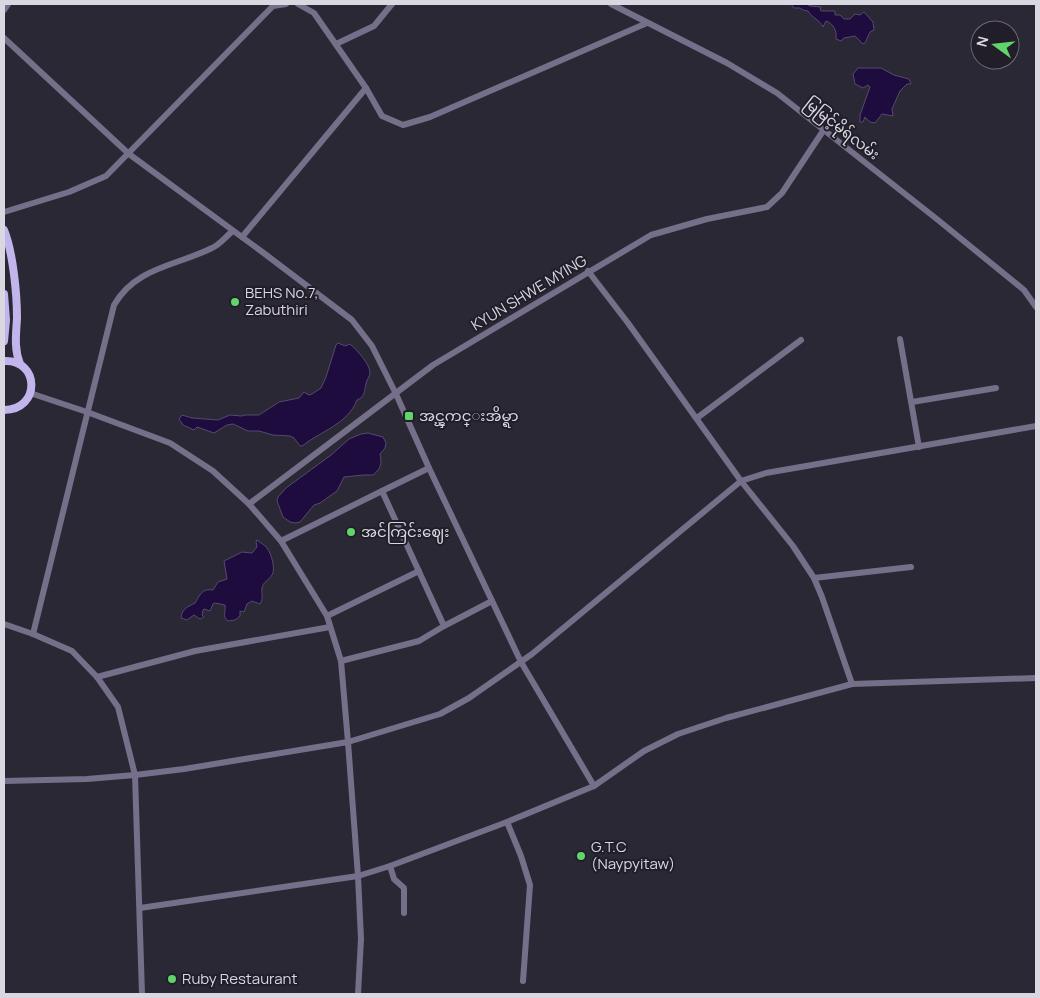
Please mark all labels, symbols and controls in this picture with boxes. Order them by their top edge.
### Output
north arrow [970,20,1020,70]
text: N [971,34,992,49]
street label: မြမြင့်မိုရ်လမ်း [799,93,884,166]
street label: KYUN SHWE MYING [467,250,591,335]
place label: BEHS No.7, Zabuthiri [245,282,318,320]
marker: BEHS No.7, Zabuthiri [229,296,241,308]
place label: အင္ၾကင္းအိမ္ရာ [419,405,519,428]
marker: အင္ၾကင္းအိမ္ရာ [403,410,415,422]
place label: အင်ကြင်းဈေး [361,521,450,544]
marker: အင်ကြင်းဈေး [345,526,357,538]
place label: G.T.C (Naypyitaw) [591,836,675,874]
marker: G.T.C (Naypyitaw) [575,850,587,862]
place label: Ruby Restaurant [182,968,297,989]
marker: Ruby Restaurant [166,973,178,985]

